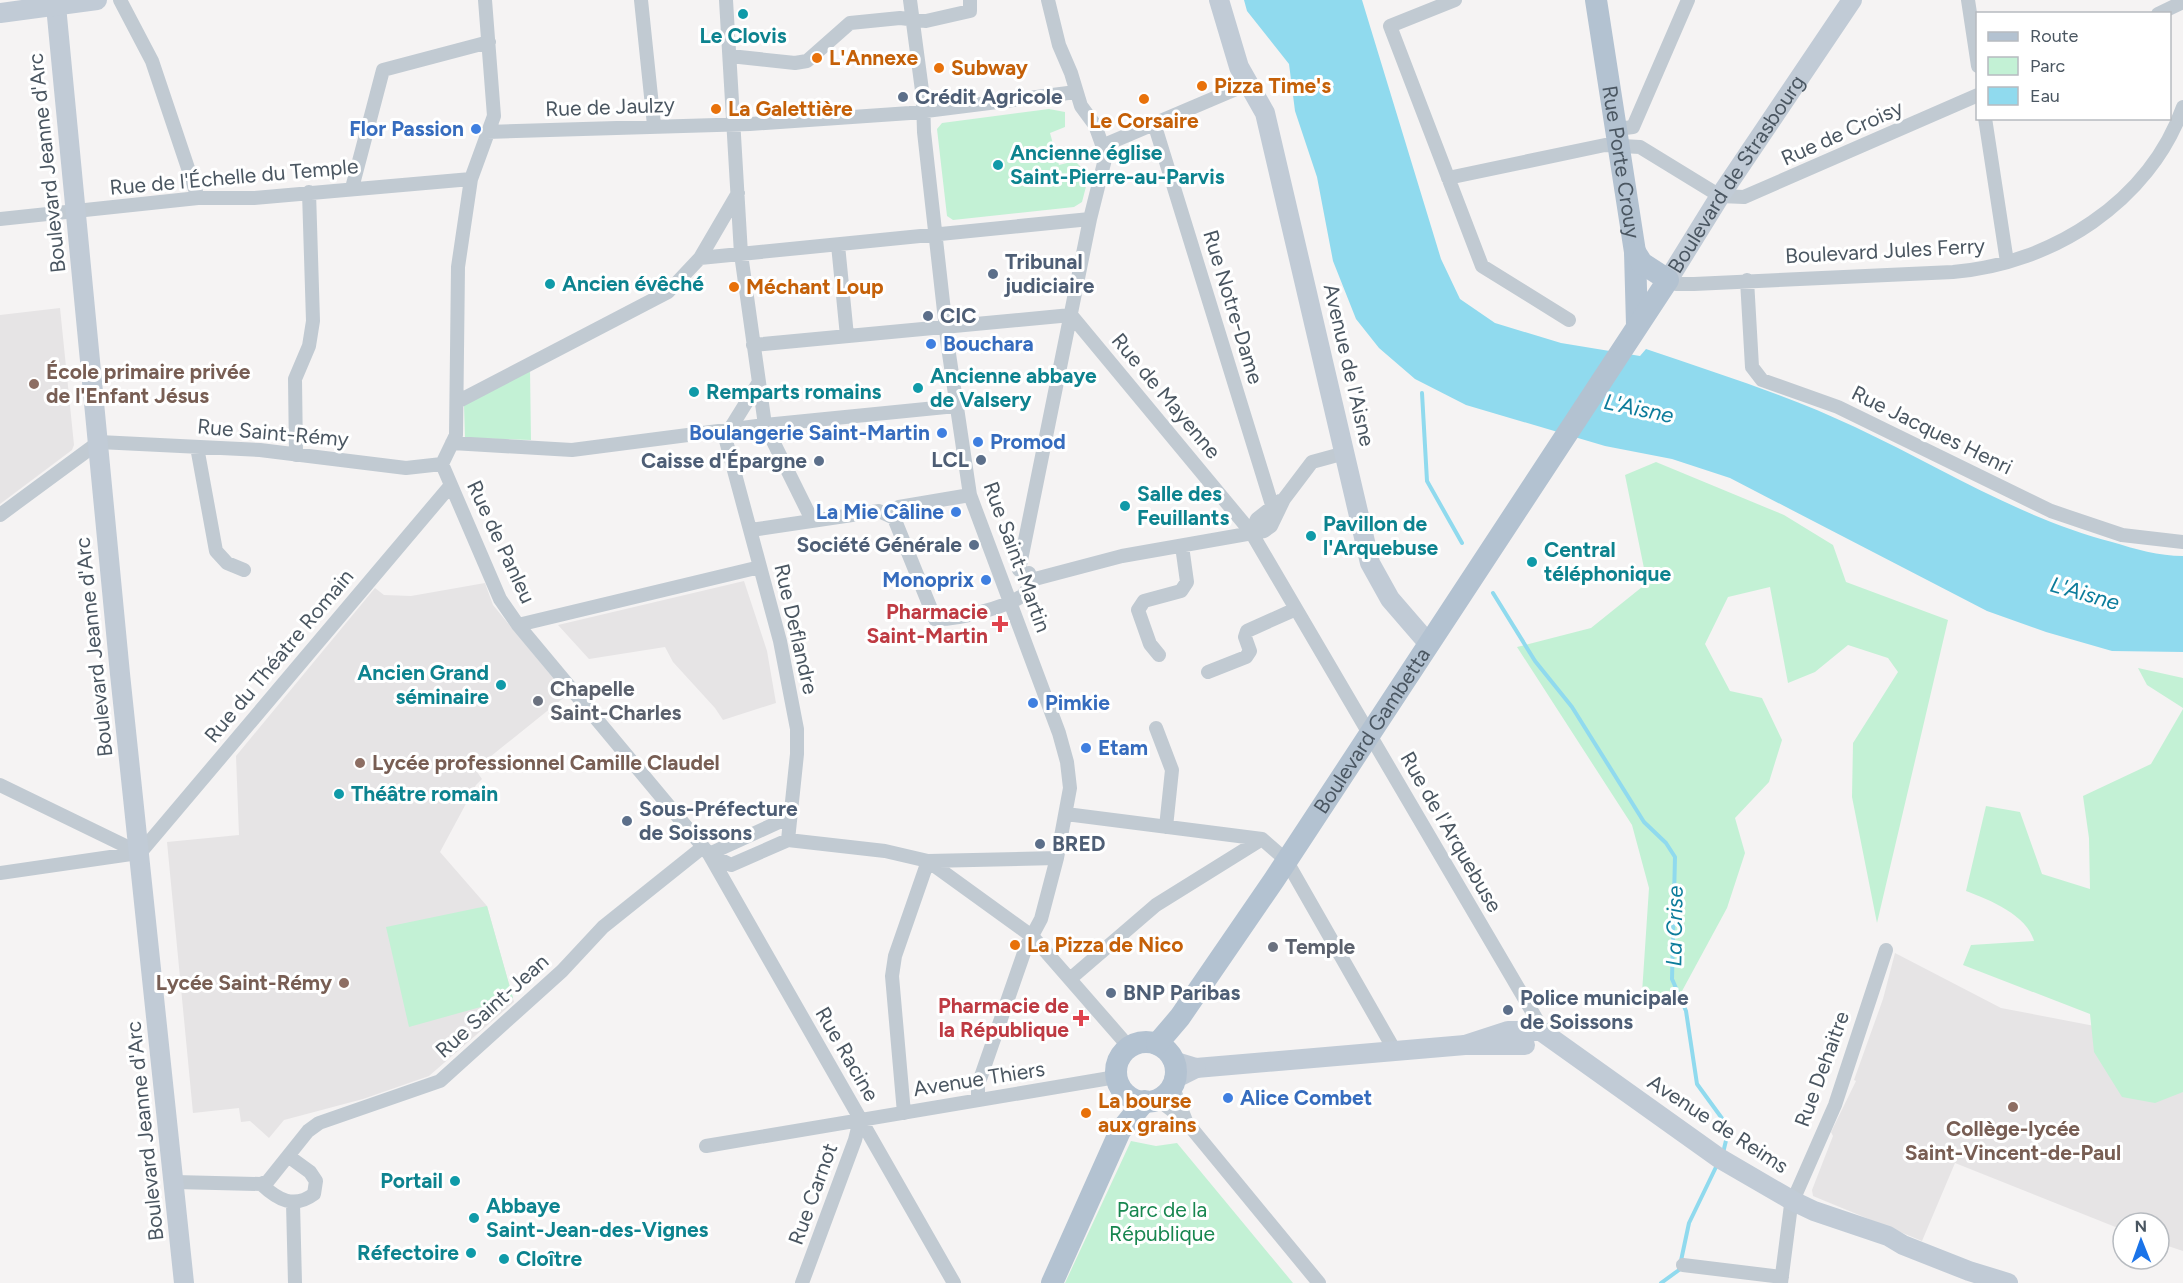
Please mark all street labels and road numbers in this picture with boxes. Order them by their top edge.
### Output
street label: Boulevard Jeanne d'Arc [23,52,70,274]
street label: Boulevard de Strasbourg [1662,70,1810,278]
street label: Rue Porte Crouy [1597,84,1646,240]
street label: Rue de Jaulzy [545,92,675,121]
street label: Rue de Croisy [1777,95,1907,171]
street label: Rue de l'Échelle du Temple [109,153,359,200]
street label: Rue Notre-Dame [1198,227,1269,387]
street label: Boulevard Jules Ferry [1784,233,1986,268]
street label: Avenue de l'Aisne [1319,281,1380,449]
street label: Rue de Mayenne [1107,328,1226,463]
street label: Rue Jacques Henri [1848,380,2017,479]
street label: Rue Saint-Rémy [196,413,350,452]
street label: Rue de Panleu [462,476,541,607]
street label: Rue Saint-Martin [979,478,1056,636]
street label: Boulevard Jeanne d'Arc [70,536,117,758]
street label: Rue Deflandre [769,561,824,697]
street label: Rue du Théatre Romain [199,564,358,747]
street label: Boulevard Gambetta [1308,643,1435,818]
street label: Rue de l'Arquebuse [1395,747,1508,916]
street label: Rue Saint-Jean [430,948,553,1063]
street label: Rue Racine [810,1002,884,1105]
street label: Rue Dehaitre [1789,1008,1854,1130]
street label: Boulevard Jeanne d'Arc [121,1020,168,1242]
street label: Avenue Thiers [911,1056,1046,1101]
street label: Avenue de Reims [1643,1069,1793,1178]
street label: Rue Carnot [783,1140,842,1248]

